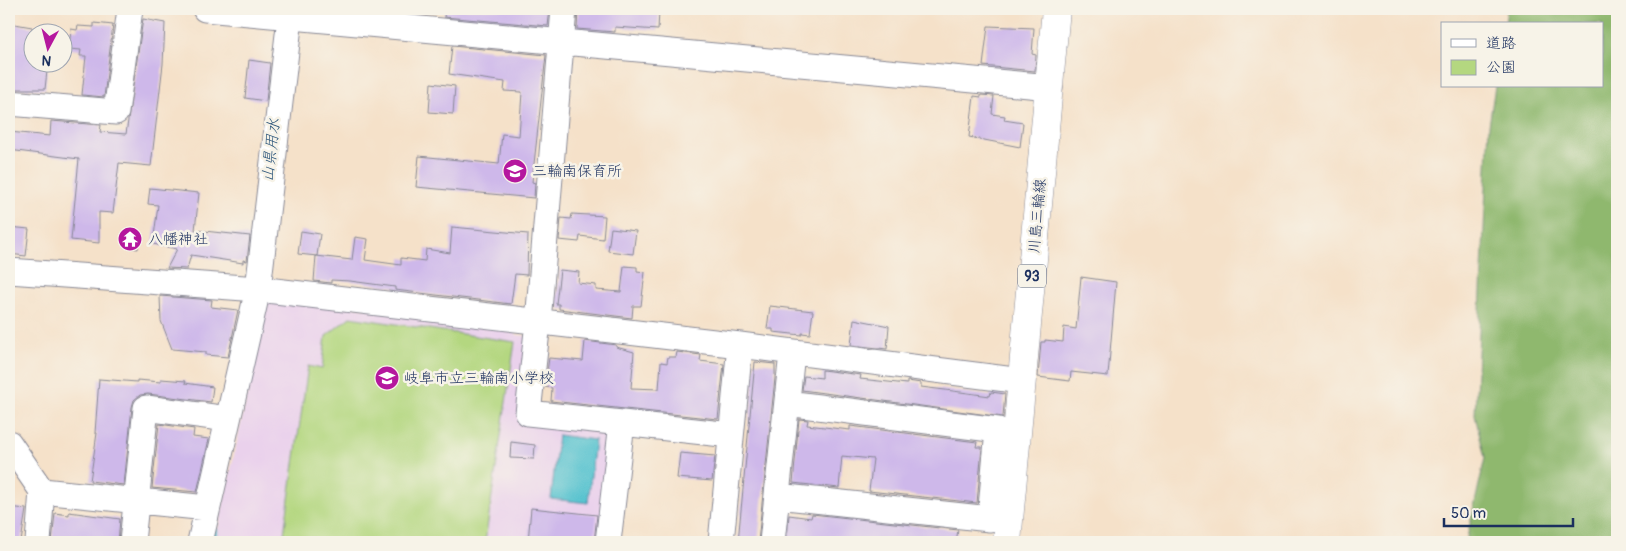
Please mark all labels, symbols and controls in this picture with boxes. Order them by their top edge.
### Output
north arrow [22,22,72,72]
legend [1441,22,1604,88]
text: 道路 [1486,34,1516,53]
text: N [41,51,52,69]
text: 公園 [1486,58,1516,77]
water label: 山県用水 [258,117,284,183]
school or university icon: 三輪南保育所 [502,158,528,184]
place label: 三輪南保育所 [532,162,622,181]
street label: 川島三輪線 [1025,178,1050,254]
temple icon: 八幡神社 [117,226,143,252]
place label: 八幡神社 [148,230,208,249]
road number: 93 [1018,264,1046,288]
school or university icon: 岐阜市立三輪南小学校 [374,365,400,391]
place label: 岐阜市立三輪南小学校 [404,369,554,388]
scale bar [1444,496,1572,528]
text: 50 m [1451,504,1486,523]

